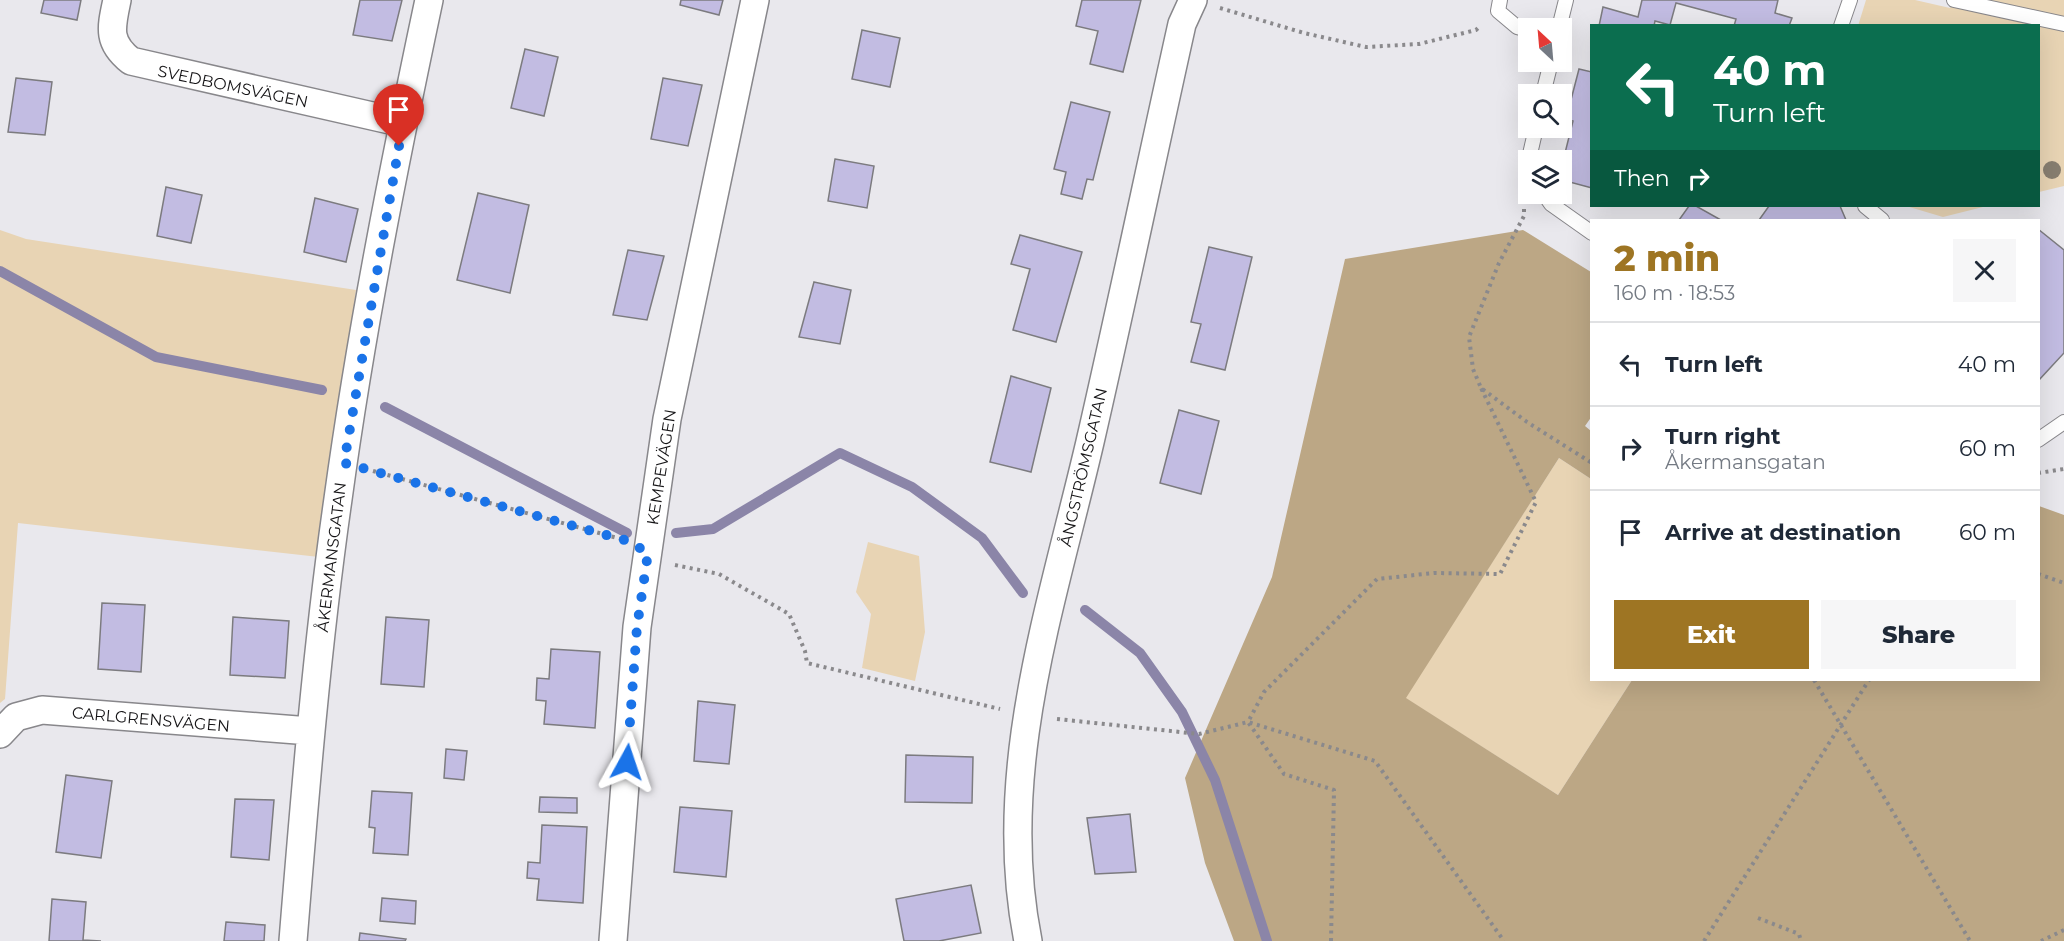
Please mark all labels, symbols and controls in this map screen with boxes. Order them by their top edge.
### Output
north arrow [1518,18,1572,72]
map controls [1518,18,1572,204]
text: 40 m [1713,44,1826,96]
icon: left [1614,48,1692,126]
street label: SVEDBOMSVÄGEN [156,60,310,112]
pin [373,84,424,146]
button: search [1518,84,1572,138]
icon: arrive [382,93,415,126]
text: Turn left [1713,96,1826,129]
button: layers [1518,150,1572,204]
icon: right [1682,162,1715,195]
text: Then [1614,165,1670,192]
text: 2 min [1614,236,1720,280]
button: close [1953,239,2016,302]
text: 160 m · 18:53 [1614,281,1735,305]
icon: left [1614,348,1647,381]
text: Turn left [1665,351,1763,378]
text: 40 m [1958,351,2016,378]
street label: ÅNGSTRÖMSGATAN [1055,386,1111,548]
street label: KEMPEVÄGEN [642,408,680,526]
text: Turn right [1665,423,1780,450]
icon: right [1614,432,1647,465]
text: 60 m [1959,435,2016,462]
text: Åkermansgatan [1665,450,1826,474]
street label: ÅKERMANSGATAN [312,481,350,633]
icon: arrive [1614,516,1647,549]
text: Arrive at destination [1665,519,1901,546]
text: 60 m [1959,519,2016,546]
button: Exit [1614,600,1809,669]
button: Share [1821,600,2016,669]
street label: CARLGRENSVÄGEN [71,702,231,736]
position arrow [595,730,659,794]

